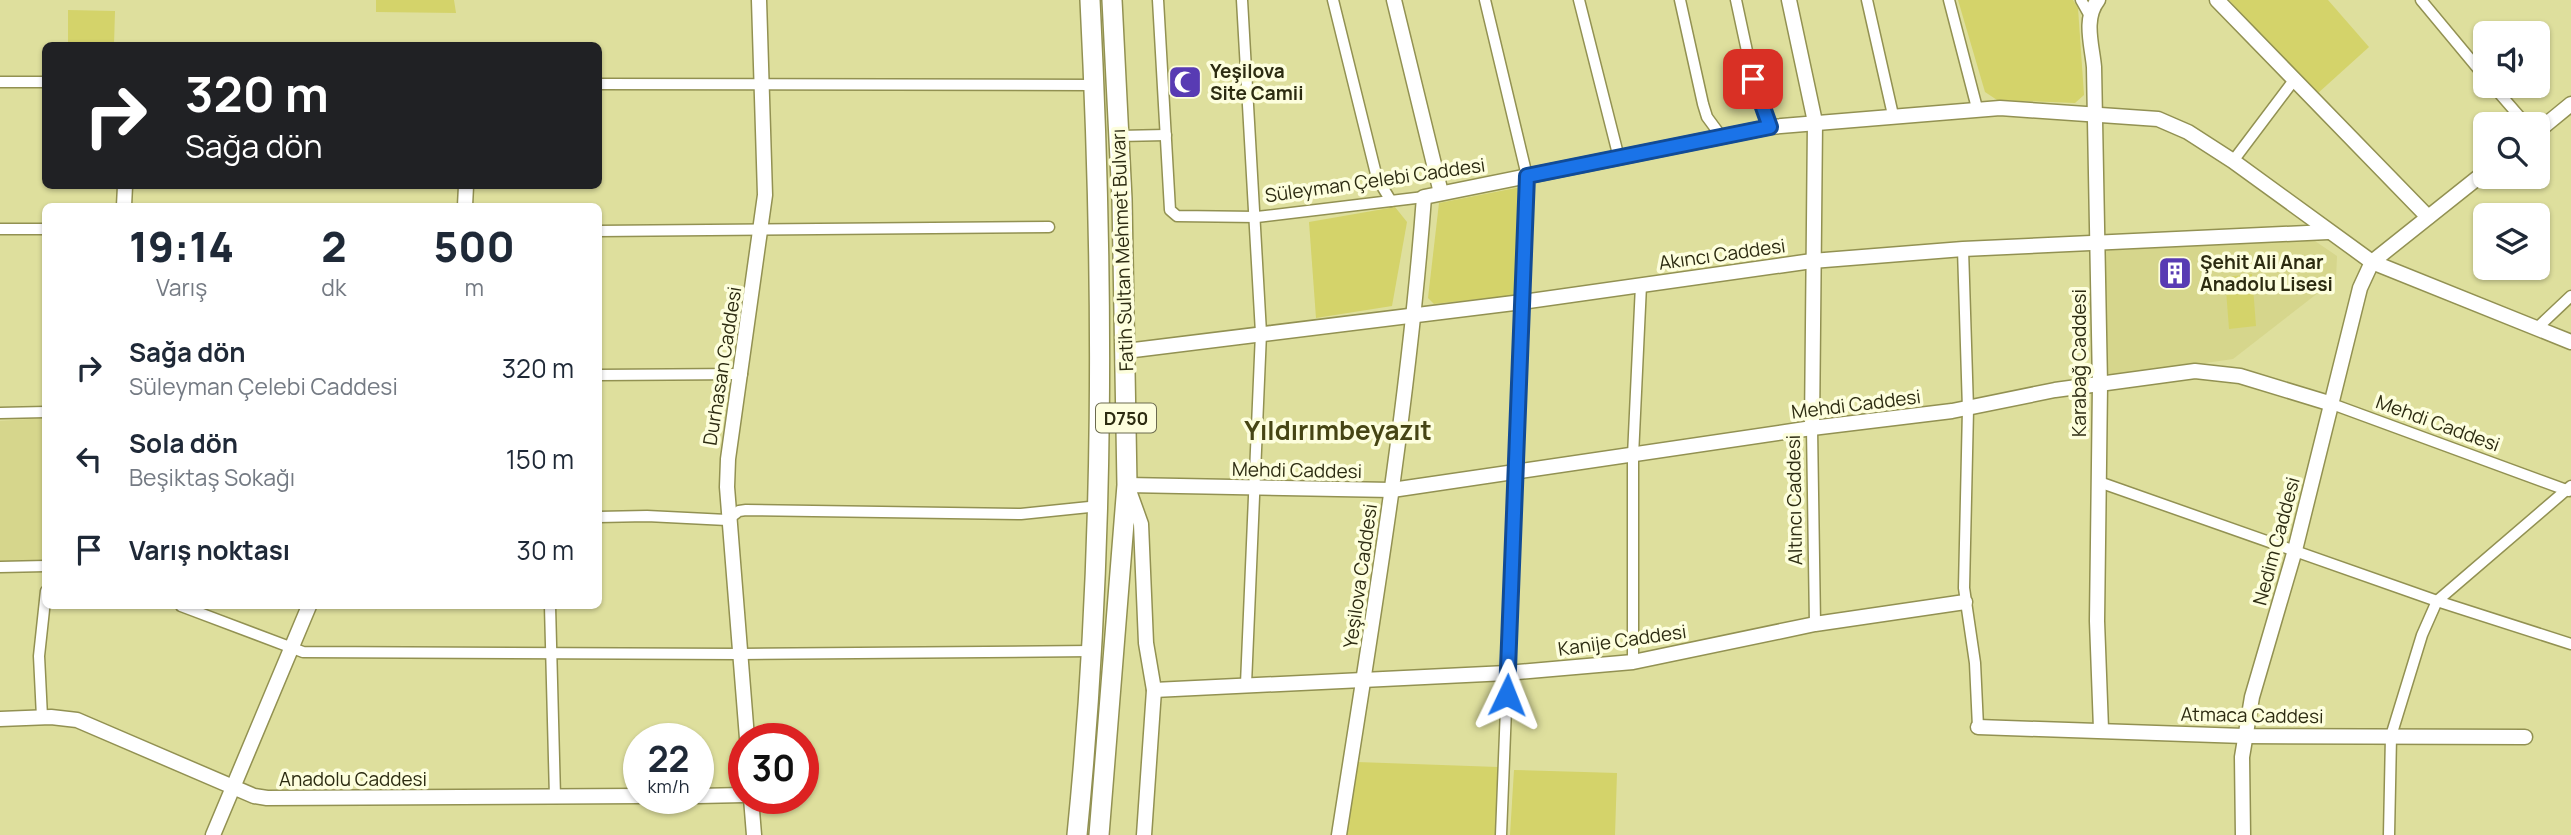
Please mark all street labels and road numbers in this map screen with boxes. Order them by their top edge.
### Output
street label: Fatih Sultan Mehmet Bulvarı [1105,128,1139,372]
street label: Süleyman Çelebi Caddesi [1263,152,1487,208]
street label: Akıncı Caddesi [1657,232,1787,276]
street label: Durhasan Caddesi [697,285,747,447]
street label: Karabağ Caddesi [2066,289,2092,437]
street label: Mehdi Caddesi [1790,383,1922,425]
street label: Mehdi Caddesi [2372,389,2504,457]
road number: D750 [1096,404,1156,432]
street label: Altıncı Caddesi [1780,435,1808,565]
street label: Mehdi Caddesi [1232,456,1362,484]
street label: Nedim Caddesi [2246,474,2306,608]
street label: Yeşilova Caddesi [1337,502,1383,650]
street label: Kanije Caddesi [1556,618,1688,662]
street label: Atmaca Caddesi [2180,701,2324,729]
street label: Anadolu Caddesi [279,766,427,792]

